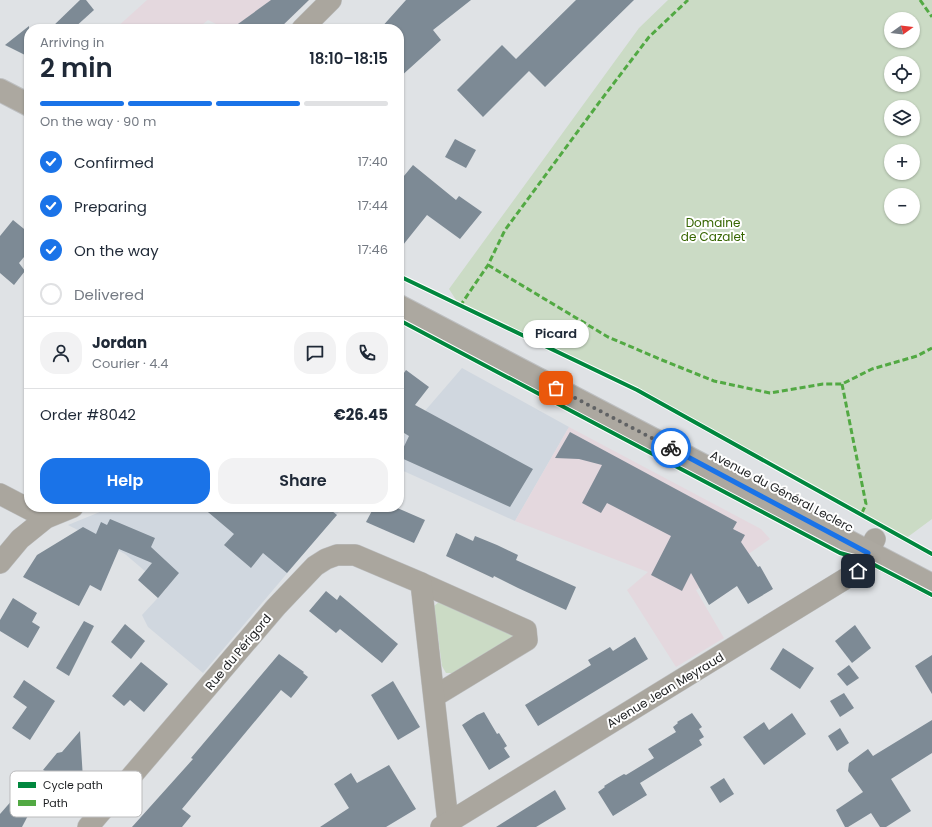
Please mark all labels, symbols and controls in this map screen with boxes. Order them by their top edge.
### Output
north arrow [884,12,920,48]
map controls [884,12,920,224]
text: Arriving in [40,33,104,52]
text: 18:10–18:15 [309,48,388,69]
text: 2 min [40,50,113,86]
button: locate [884,56,920,92]
button: layers [884,100,920,136]
text: On the way · 90 m [40,112,156,131]
button: + [884,144,920,180]
icon: check [40,151,62,173]
text: Confirmed [74,152,154,173]
text: 17:40 [358,152,388,171]
button: − [884,188,920,224]
icon: check [40,195,62,217]
text: Preparing [74,196,147,217]
text: 17:44 [358,196,388,215]
park label: Domaine de Cazalet [681,214,745,245]
icon: check [40,239,62,261]
text: On the way [74,240,159,261]
text: 17:46 [358,240,388,259]
text: Delivered [74,284,144,305]
callout: Picard [523,320,589,348]
text: Picard [535,324,577,343]
button: person [40,332,82,374]
text: Jordan [92,332,147,353]
button: chat [294,332,336,374]
button: phone [346,332,388,374]
text: Courier · 4.4 [92,354,168,373]
pin [539,371,573,405]
icon: bag [545,377,567,399]
text: Order #8042 [40,404,136,425]
text: €26.45 [334,404,388,425]
courier [651,428,691,468]
icon: bike [660,437,682,459]
street label: Avenue du Général Leclerc [707,446,857,536]
button: Help [40,458,210,504]
button: Share [218,458,388,504]
pin [841,554,875,588]
icon: home [847,560,869,582]
street label: Rue du Périgord [201,610,275,694]
street label: Avenue Jean Meyraud [603,648,727,732]
legend [10,771,142,817]
text: Cycle path [43,777,103,793]
text: Path [43,795,68,811]

